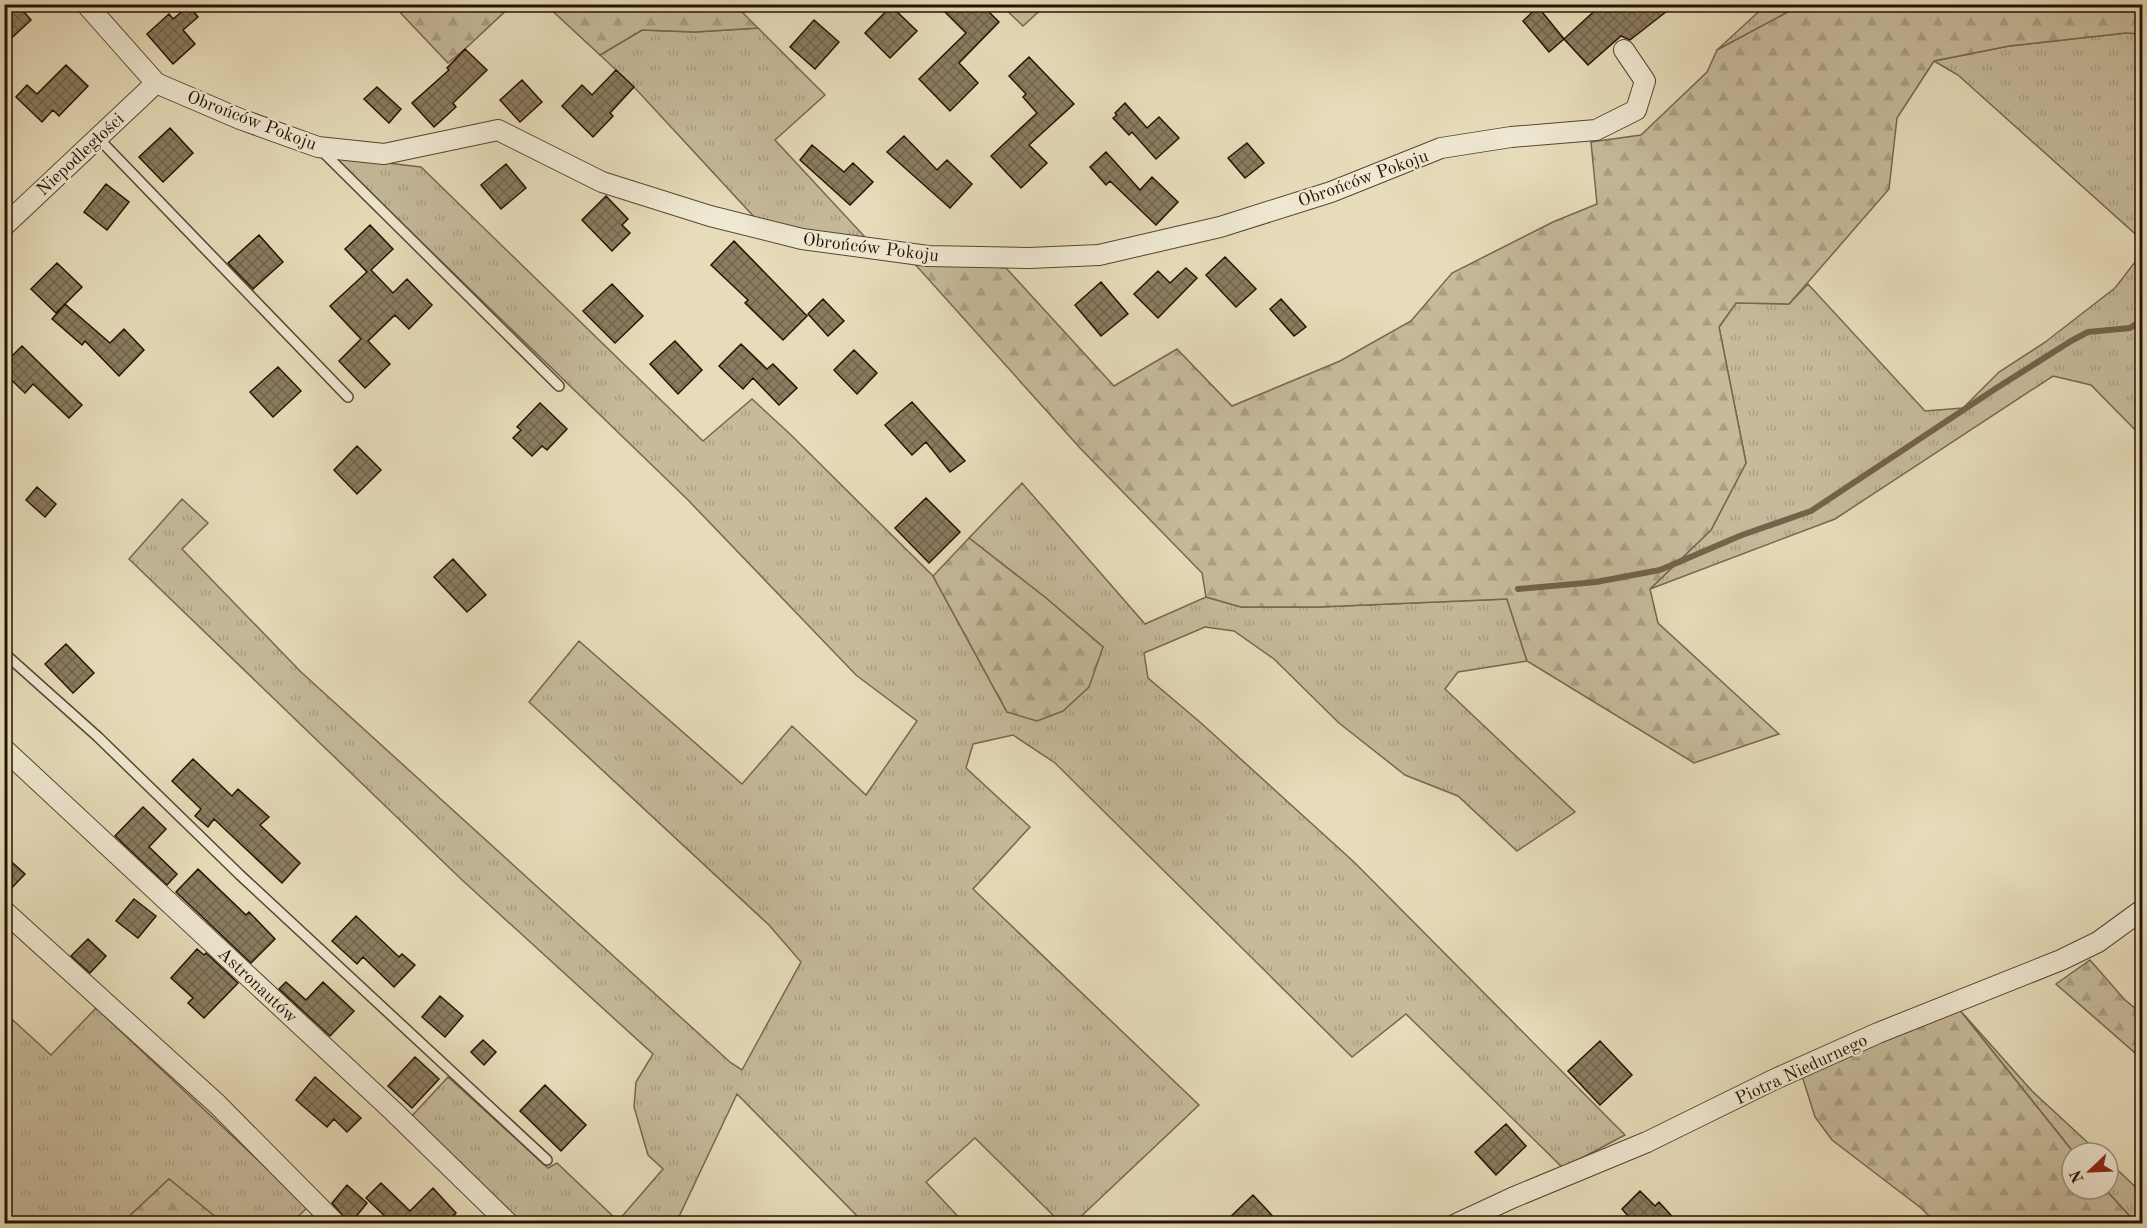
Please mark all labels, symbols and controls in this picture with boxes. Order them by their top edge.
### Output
street label: Obrońców Pokoju [184,88,319,154]
street label: Niepodległości [34,110,128,199]
street label: Obrońców Pokoju [1296,147,1431,211]
street label: Obrońców Pokoju [802,231,940,265]
street label: Astronautów [214,945,301,1027]
street label: Piotra Niedurnego [1733,1031,1870,1108]
north arrow [2060,1141,2120,1201]
text: N [2068,1167,2088,1185]

